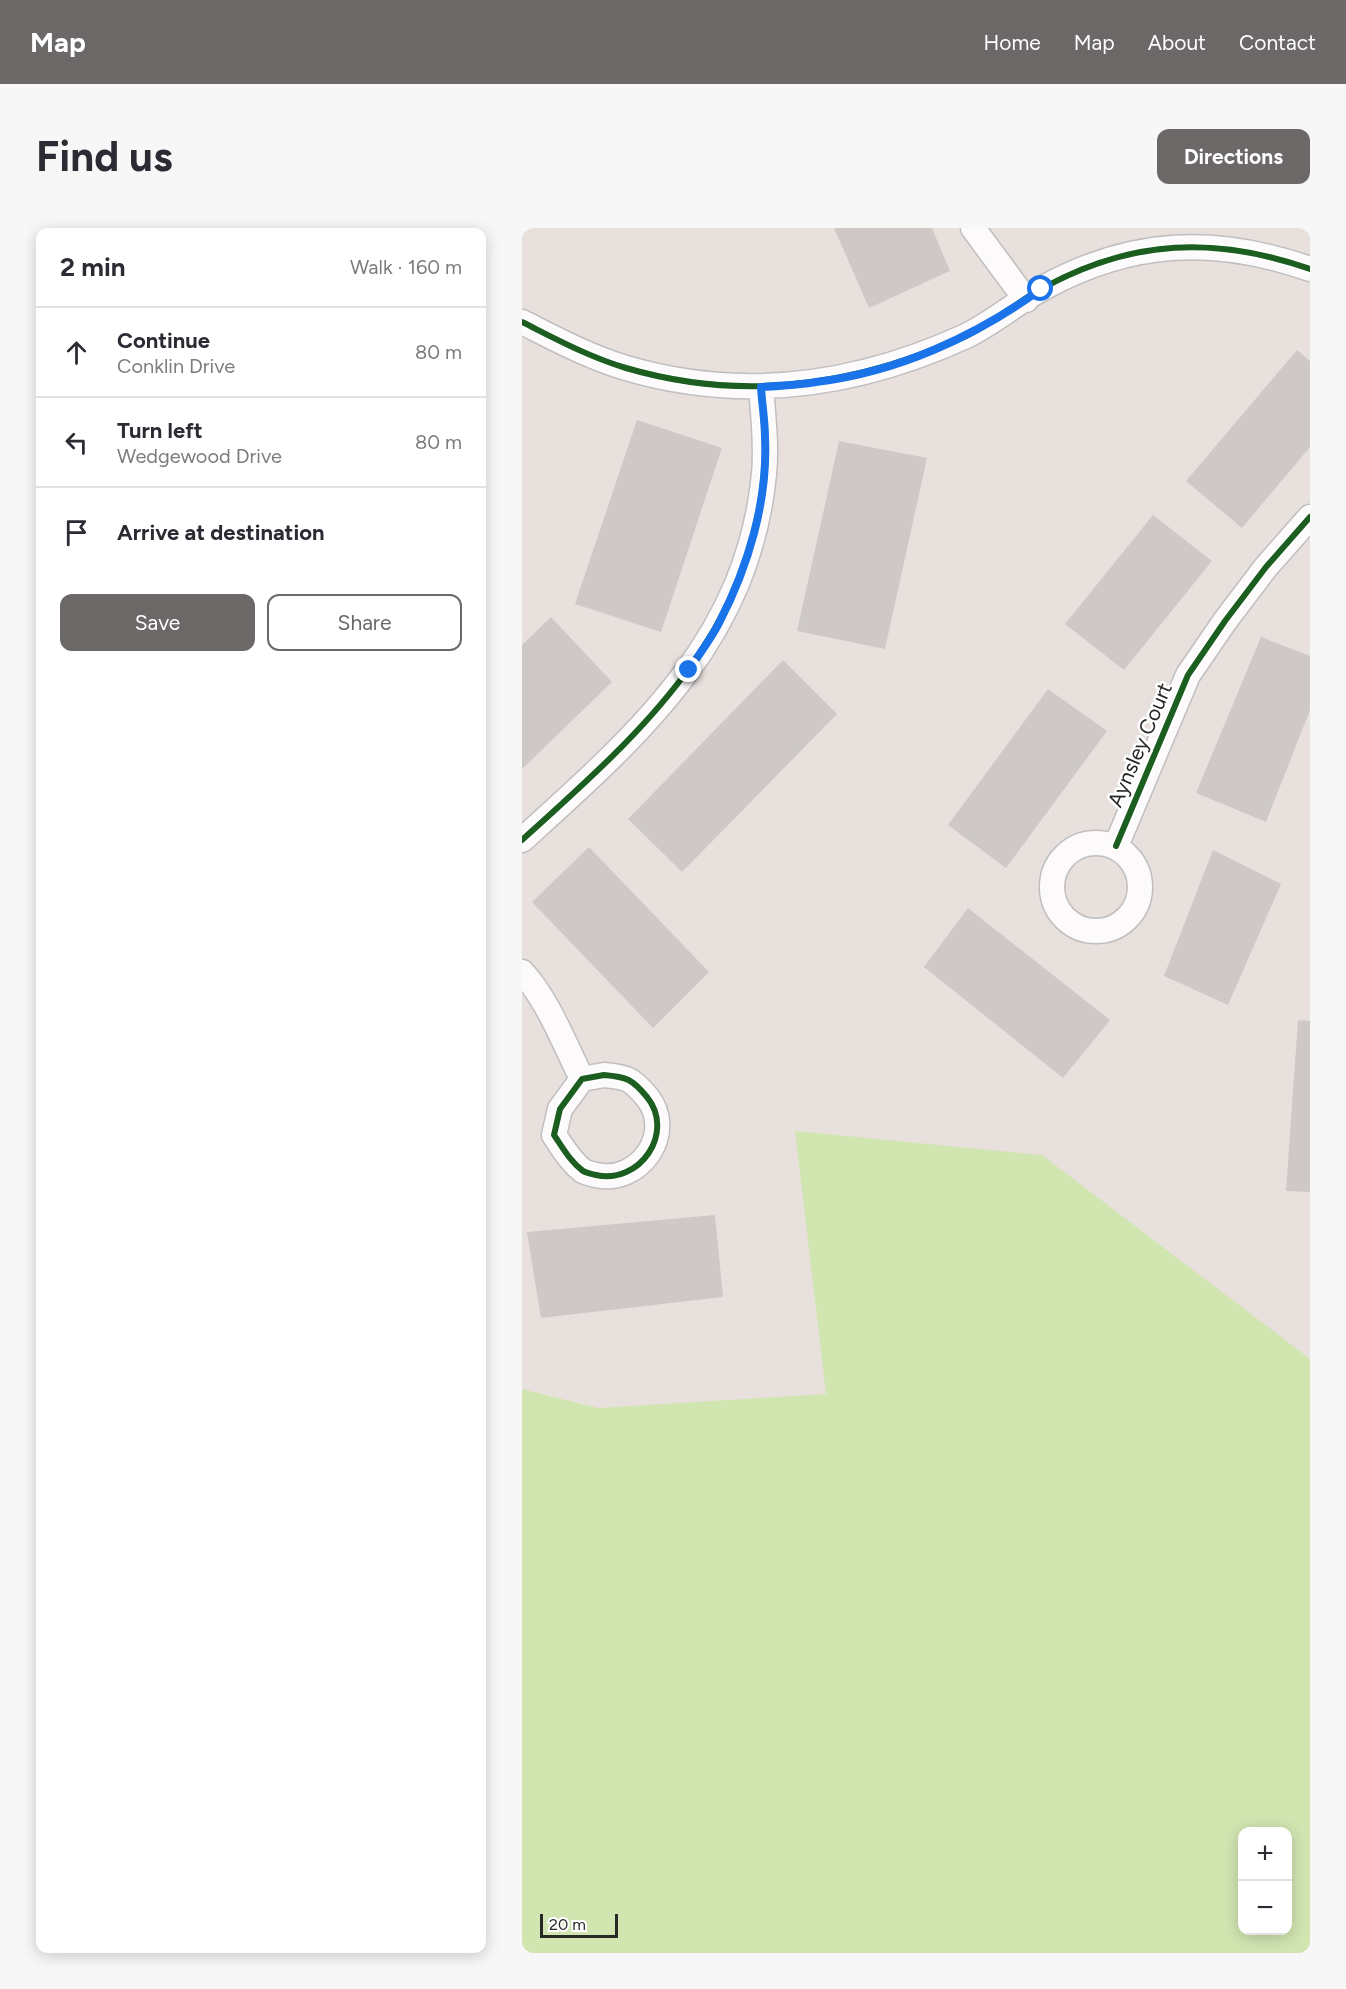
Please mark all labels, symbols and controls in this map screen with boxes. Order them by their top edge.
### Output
text: Map [30,25,86,59]
text: Home [984,30,1041,55]
text: Map [1074,30,1115,55]
text: About [1148,30,1206,55]
text: Contact [1239,30,1316,55]
button: Directions [1157,129,1310,184]
text: Find us [36,131,173,182]
text: 2 min [60,251,126,283]
text: Walk · 160 m [350,255,462,279]
route start [1027,275,1053,301]
text: Continue [117,327,210,354]
icon: ahead [60,336,93,369]
text: 80 m [415,340,462,364]
text: Conklin Drive [117,354,235,378]
text: Turn left [117,417,203,444]
icon: left [60,426,93,459]
text: 80 m [415,430,462,454]
text: Wedgewood Drive [117,444,282,468]
icon: arrive [60,516,93,549]
text: Arrive at destination [117,519,325,546]
button: Save [60,594,255,651]
button: Share [267,594,462,651]
route end [675,656,701,682]
street label: Aynsley Court [1102,679,1177,811]
map controls [1238,1827,1292,1935]
button: + [1238,1827,1292,1881]
button: − [1238,1881,1292,1935]
scale bar [540,1911,618,1938]
text: 20 m [549,1915,586,1934]

